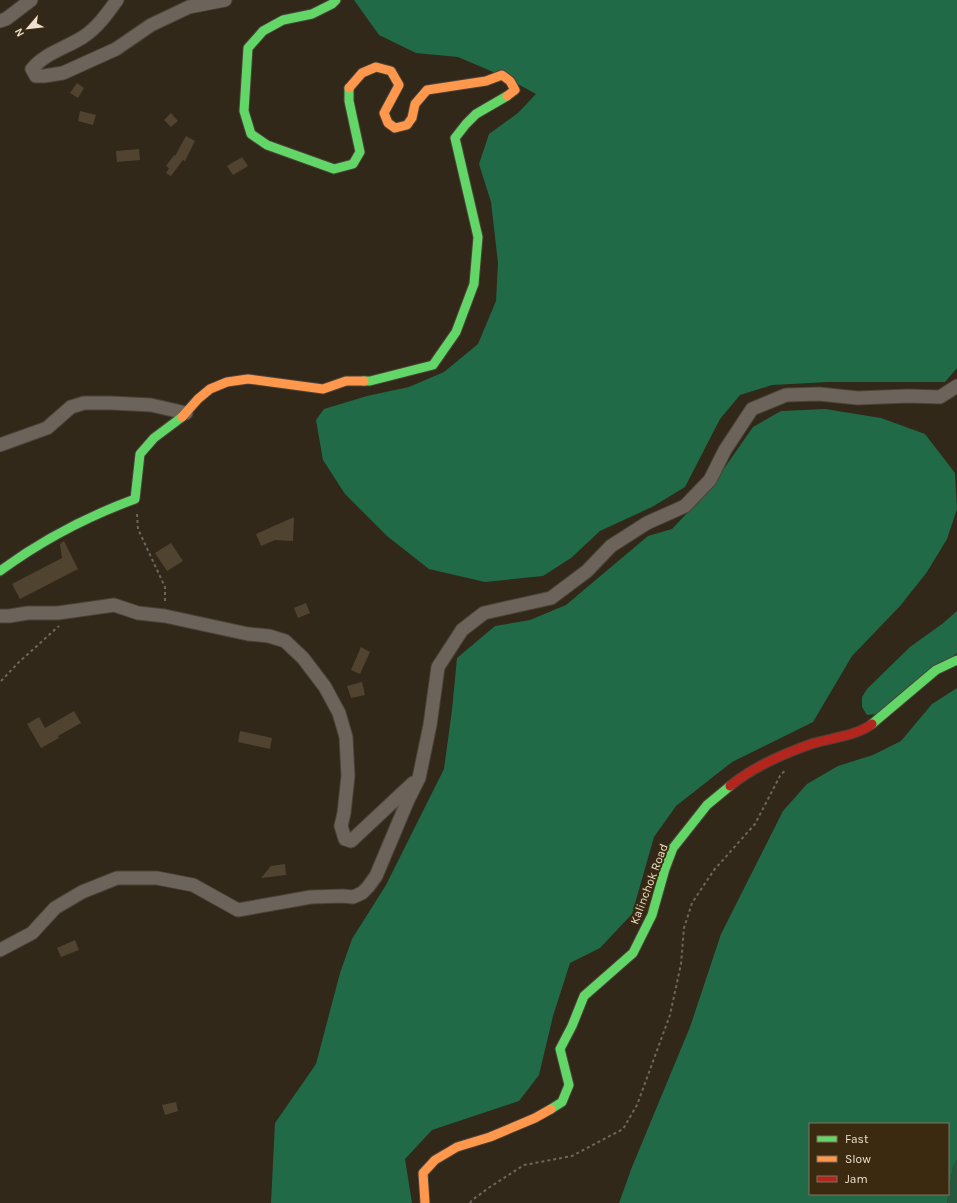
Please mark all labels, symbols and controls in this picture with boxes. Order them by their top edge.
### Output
north arrow [8,8,48,48]
text: N [12,26,27,39]
street label: Kalinchok Road [627,842,671,926]
legend [809,1123,949,1195]
text: Fast [845,1132,869,1146]
text: Slow [845,1152,871,1166]
text: Jam [845,1172,868,1186]

